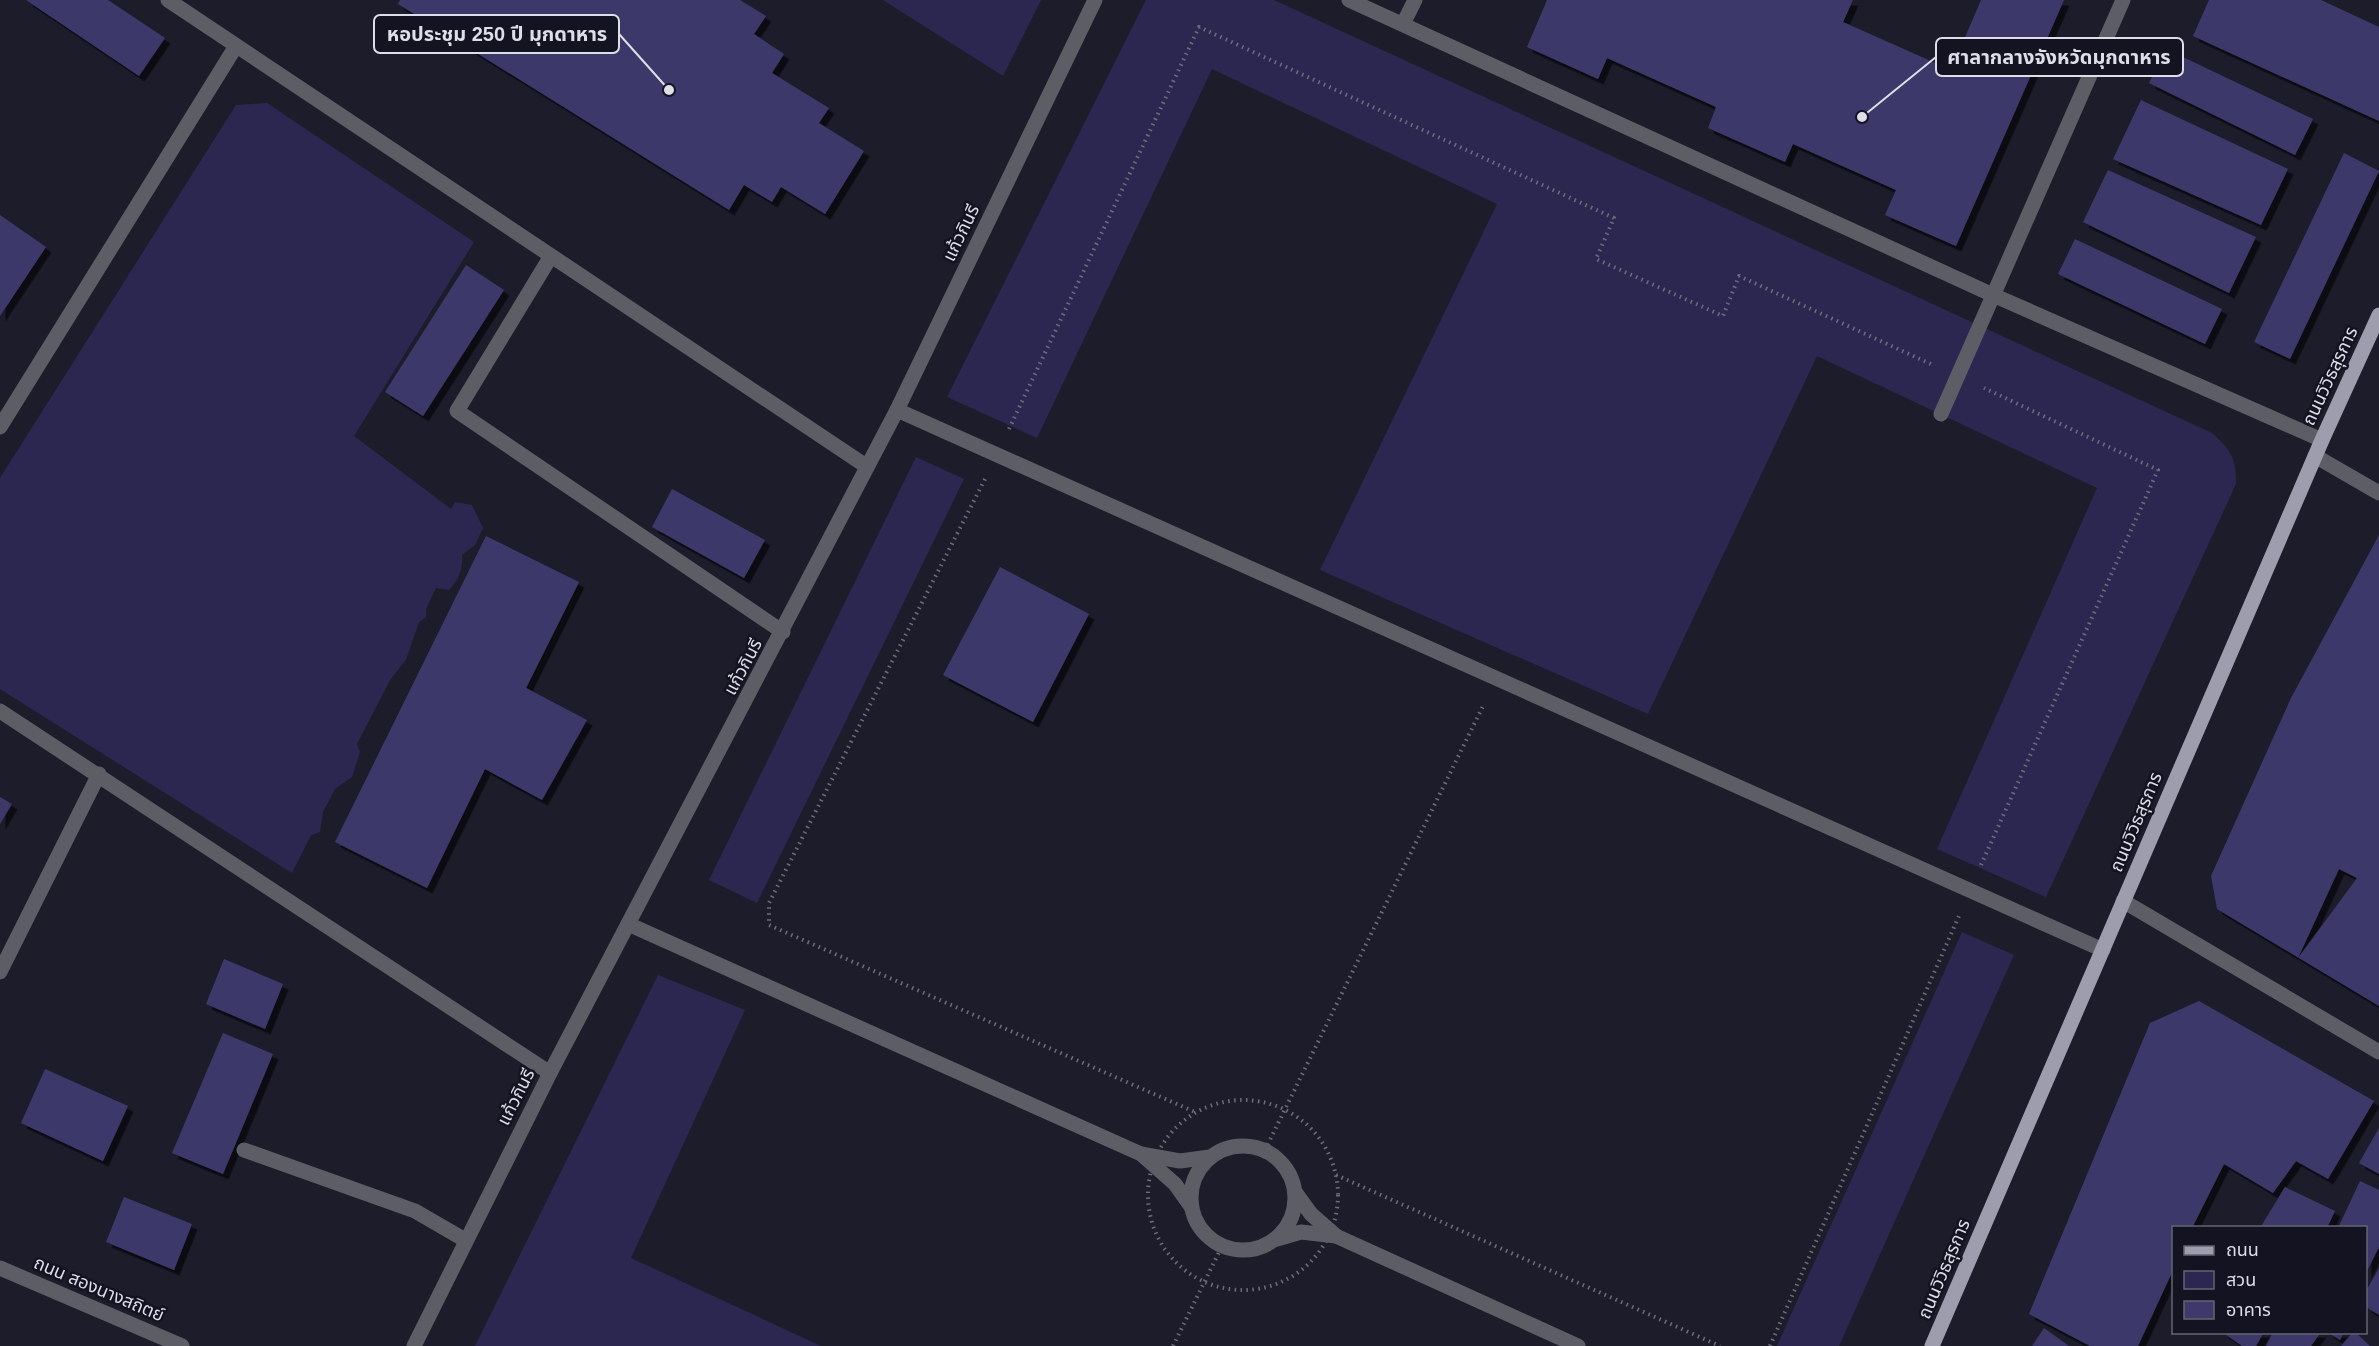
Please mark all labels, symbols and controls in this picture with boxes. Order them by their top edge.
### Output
callout: หอประชุม 250 ปี มุกดาหาร [374,15,619,53]
text: หอประชุม 250 ปี มุกดาหาร [387,23,607,46]
callout: ศาลากลางจังหวัดมุกดาหาร [1936,38,2183,76]
text: ศาลากลางจังหวัดมุกดาหาร [1947,46,2171,69]
street label: แก้วกินรี [939,201,983,265]
street label: ถนนวิวิธสุรการ [2298,323,2363,429]
street label: แก้วกินรี [720,635,766,698]
street label: ถนนวิวิธสุรการ [2106,769,2167,875]
street label: แก้วกินรี [493,1065,539,1128]
street label: ถนนวิวิธสุรการ [1914,1216,1975,1322]
legend [2172,1226,2367,1334]
text: ถนน [2226,1240,2259,1260]
street label: ถนน สองนางสถิตย์ [31,1253,167,1326]
text: สวน [2226,1270,2256,1290]
text: อาคาร [2226,1300,2271,1320]

